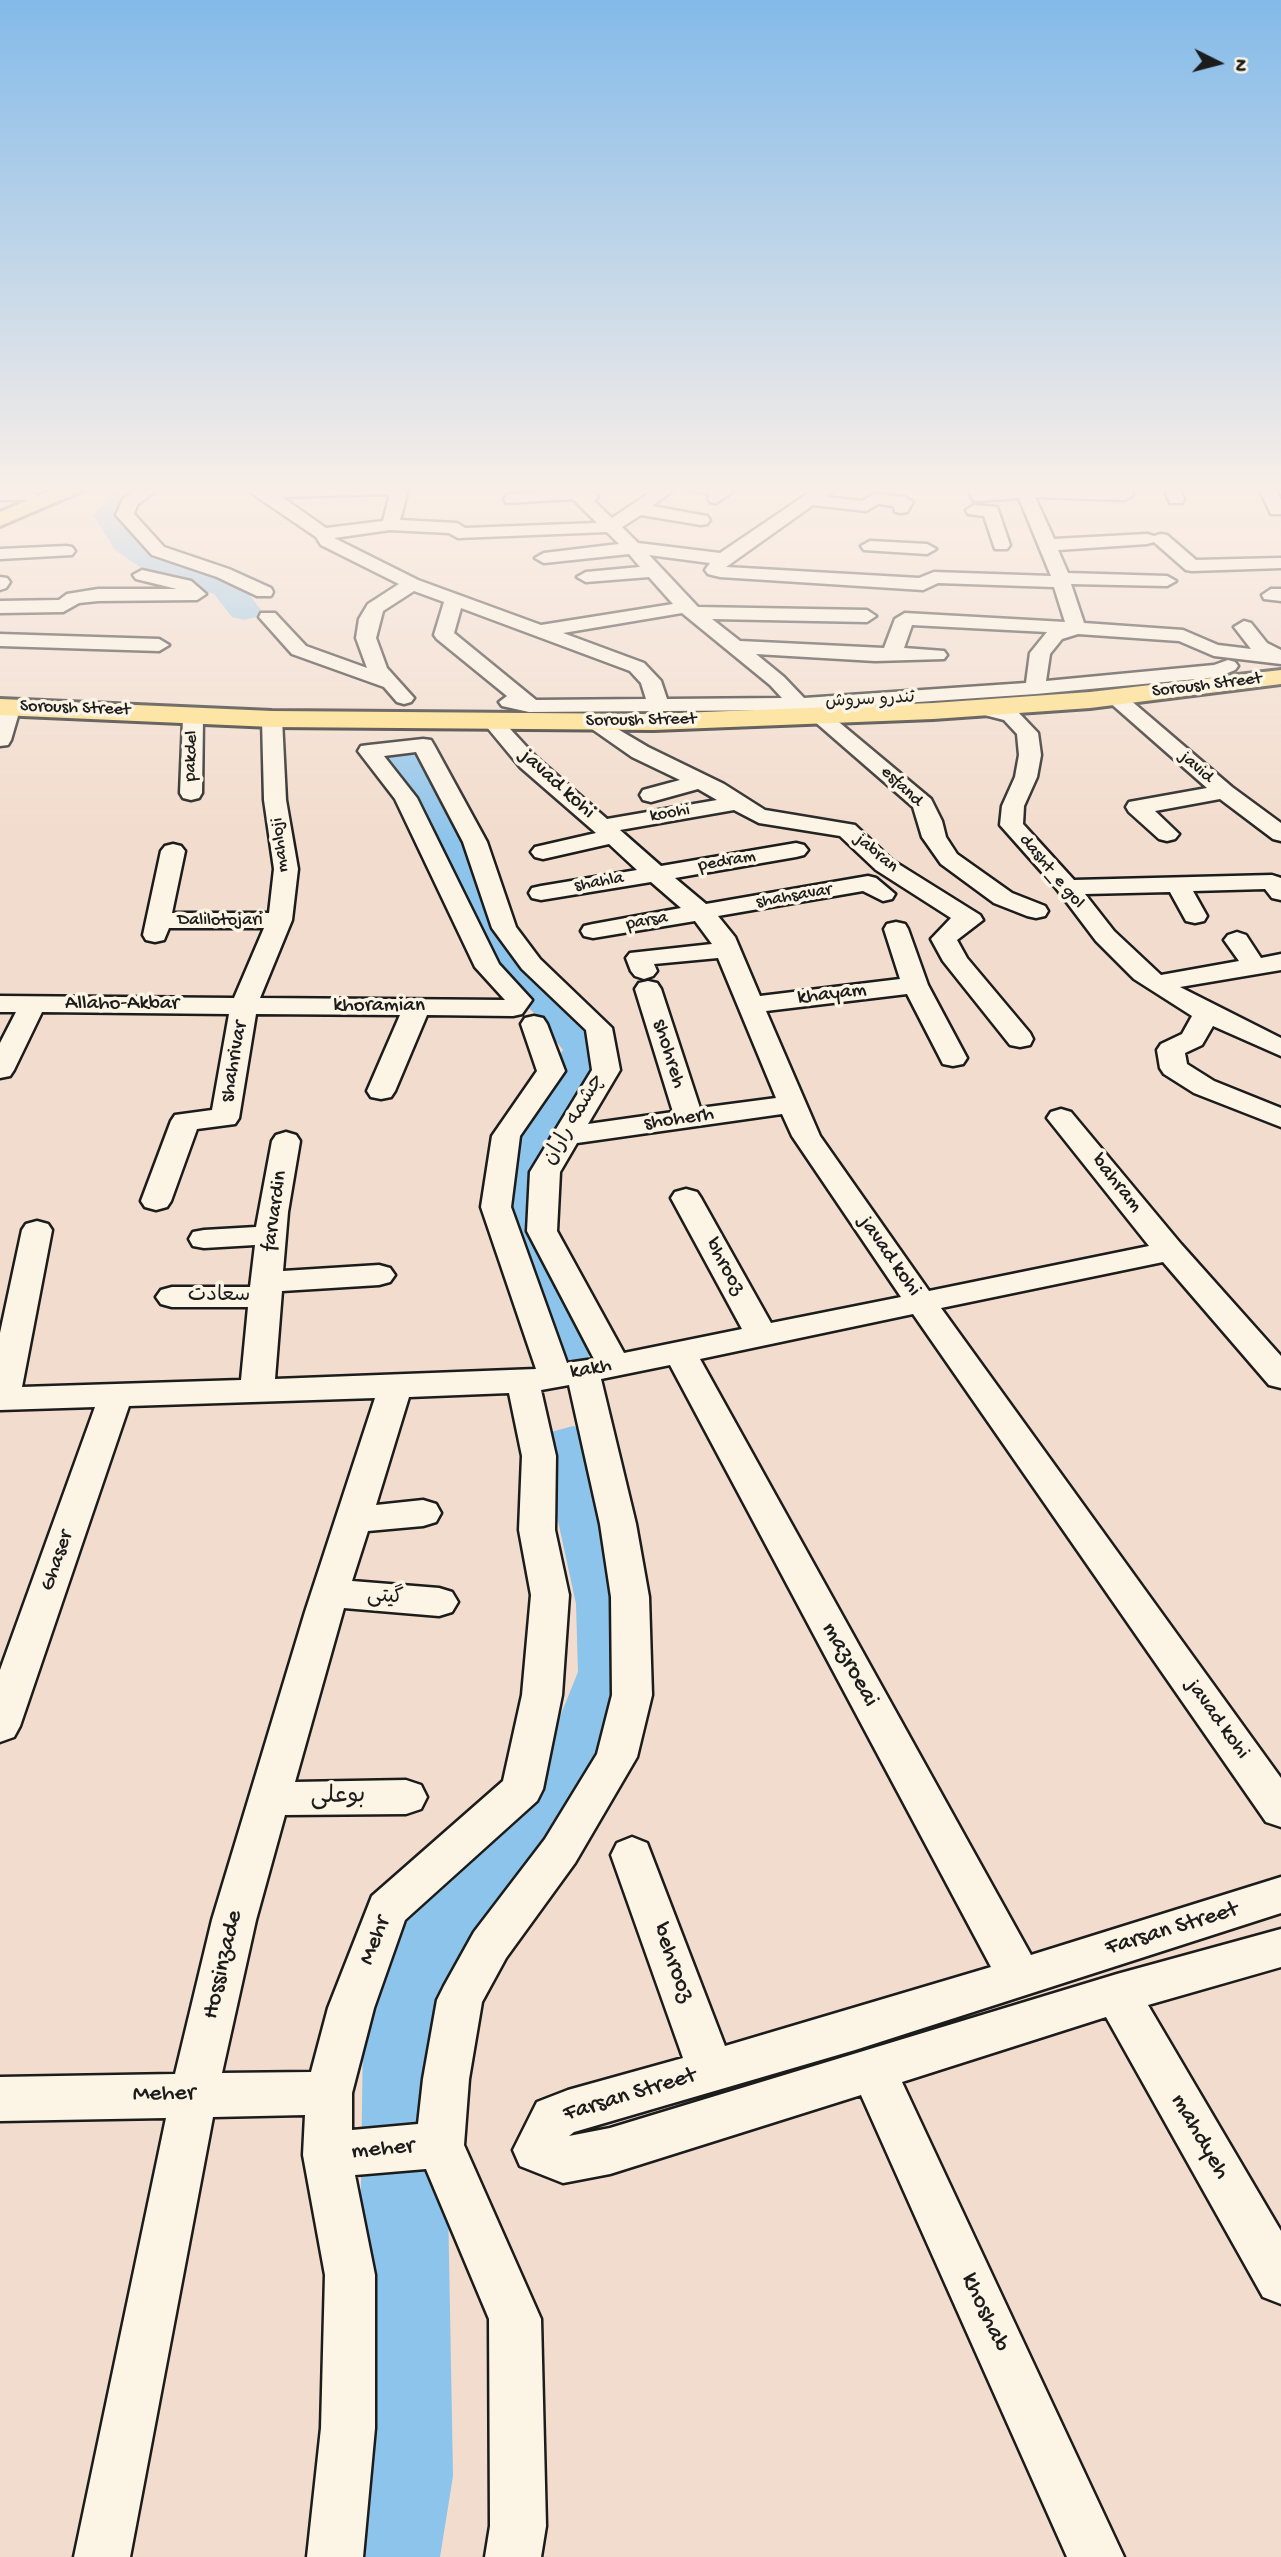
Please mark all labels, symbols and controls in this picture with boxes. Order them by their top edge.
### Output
north arrow [1183,28,1253,98]
text: N [1227,58,1251,73]
street label: Soroush Street [1151,669,1263,703]
street label: تندرو سروش [825,688,915,714]
street label: Soroush Street [19,696,131,722]
street label: Soroush Street [586,709,696,733]
street label: pakdel [180,730,204,782]
street label: javad kohi [514,745,600,825]
street label: javid [1175,748,1217,788]
street label: esfand [875,762,927,812]
street label: koohi [648,800,692,828]
street label: mahloji [267,817,295,873]
street label: jabran [850,830,902,878]
street label: dasht_e gol [1014,830,1088,914]
street label: pedram [697,846,757,878]
street label: shahla [573,868,625,898]
street label: shahsavar [754,880,834,914]
street label: parsa [625,908,669,936]
street label: Dalilotojari [177,910,263,932]
street label: khayam [796,978,868,1012]
street label: Allaho-Akbar [65,992,179,1018]
street label: khoramian [333,994,425,1020]
street label: shohreh [646,1016,690,1092]
street label: shahrivar [215,1019,255,1105]
street label: چشمه راران [539,1070,611,1170]
street label: shoherh [642,1103,716,1137]
street label: bahram [1085,1150,1147,1218]
street label: farvardin [258,1169,294,1253]
street label: javad kohi [852,1212,926,1302]
street label: bhrooz [698,1234,750,1300]
street label: سعادت [188,1284,250,1310]
street label: kakh [568,1354,614,1386]
street label: Ghaser [36,1527,80,1595]
street label: گیتی [366,1584,404,1612]
street label: mazroeai [814,1617,884,1713]
street label: javad kohi [1180,1675,1254,1765]
street label: بوعلی [310,1783,366,1813]
street label: Farsan Street [1102,1896,1242,1964]
street label: Hossinzade [198,1908,250,2022]
street label: Mehr [354,1912,398,1970]
street label: behrooz [644,1920,700,2006]
street label: Farsan Street [560,2062,700,2130]
street label: Meher [132,2080,196,2110]
street label: mahdyeh [1163,2089,1235,2185]
street label: meher [350,2133,416,2167]
street label: khoshab [953,2269,1015,2357]

